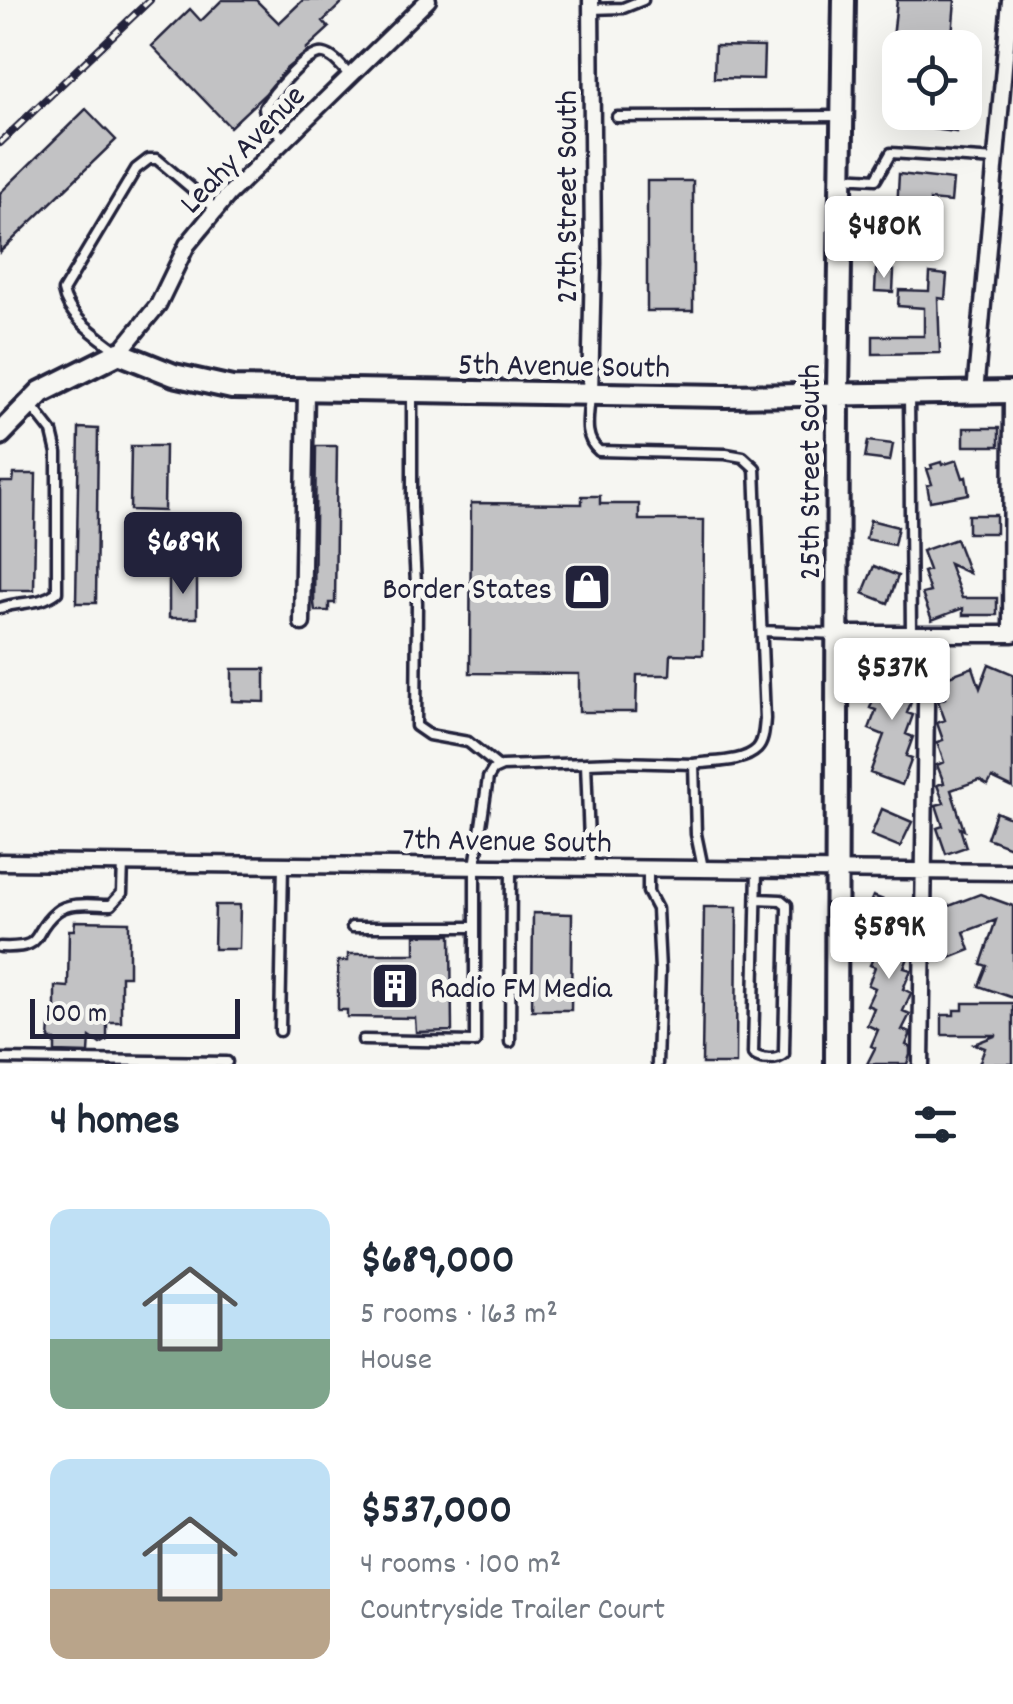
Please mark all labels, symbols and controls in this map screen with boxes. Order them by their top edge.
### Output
map controls [882,30,982,130]
button: locate [882,30,982,130]
street label: Leahy Avenue [171,76,318,227]
street label: 27th Street South [547,90,593,304]
pin: $480K [814,196,954,281]
text: $480K [847,205,921,251]
street label: 5th Avenue South [457,344,670,394]
street label: 25th Street South [790,364,836,580]
pin: $689K [113,512,253,597]
text: $689K [146,521,220,567]
shop icon: Border States [561,561,613,613]
place label: Border States [382,569,552,615]
pin: $537K [822,638,962,723]
text: $537K [856,647,928,693]
street label: 7th Avenue South [402,819,612,869]
pin: $589K [819,897,959,982]
text: $589K [852,906,926,952]
building icon: Radio FM Media [369,960,421,1012]
place label: Radio FM Media [430,968,613,1014]
scale bar [30,994,240,1038]
text: 100 m [45,996,107,1036]
text: 4 homes [50,1094,180,1154]
icon: filters [908,1097,963,1152]
text: $689,000 [360,1233,515,1293]
icon: home [130,1249,250,1369]
text: 5 rooms · 163 m² [360,1293,558,1339]
text: House [360,1339,432,1385]
text: $537,000 [360,1483,512,1543]
icon: home [130,1499,250,1619]
text: 4 rooms · 100 m² [360,1543,561,1589]
text: Countryside Trailer Court [360,1589,665,1635]

